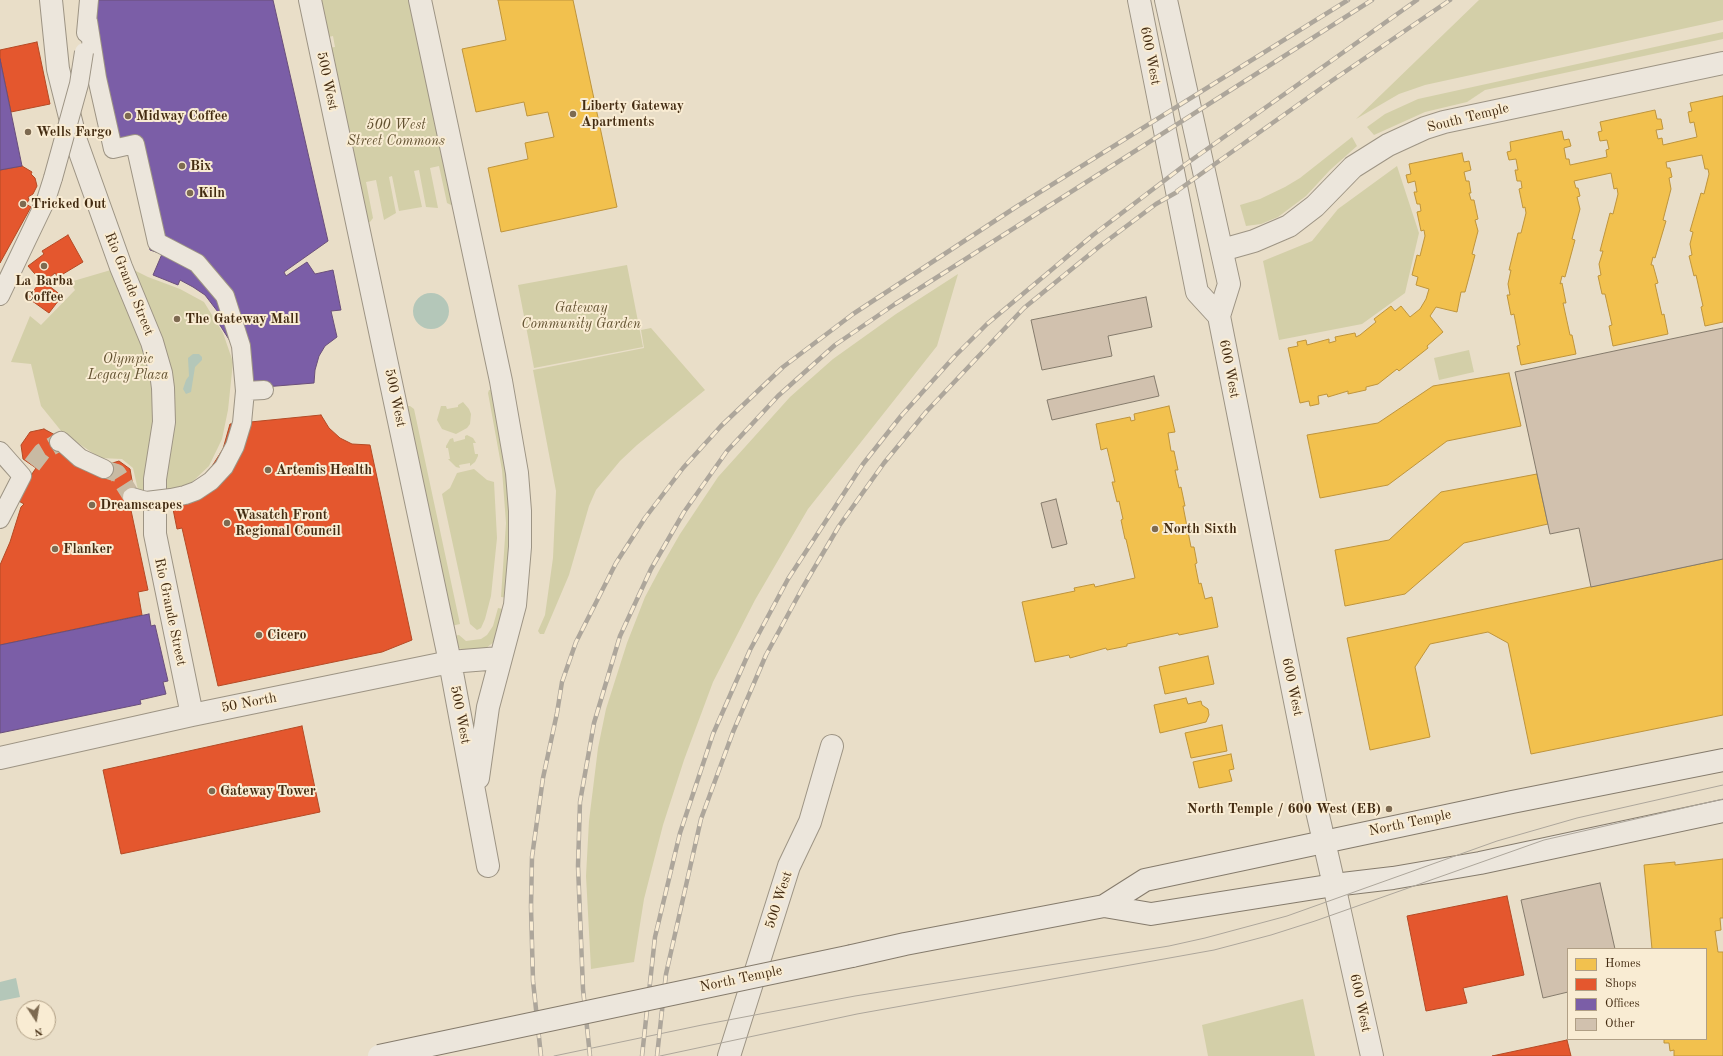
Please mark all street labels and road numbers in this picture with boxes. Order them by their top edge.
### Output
street label: 600 West [1136,25,1164,87]
street label: 500 West [313,50,341,112]
street label: South Temple [1425,100,1511,136]
street label: Rio Grande Street [101,230,157,338]
street label: 600 West [1215,338,1243,400]
street label: 500 West [381,367,409,429]
street label: Rio Grande Street [150,557,190,667]
street label: 600 West [1278,656,1306,718]
street label: 500 West [446,684,474,746]
street label: 50 North [220,689,278,717]
street label: North Temple [1367,806,1453,840]
street label: 500 West [762,869,796,931]
street label: North Temple [698,962,784,996]
street label: 600 West [1346,972,1374,1034]

